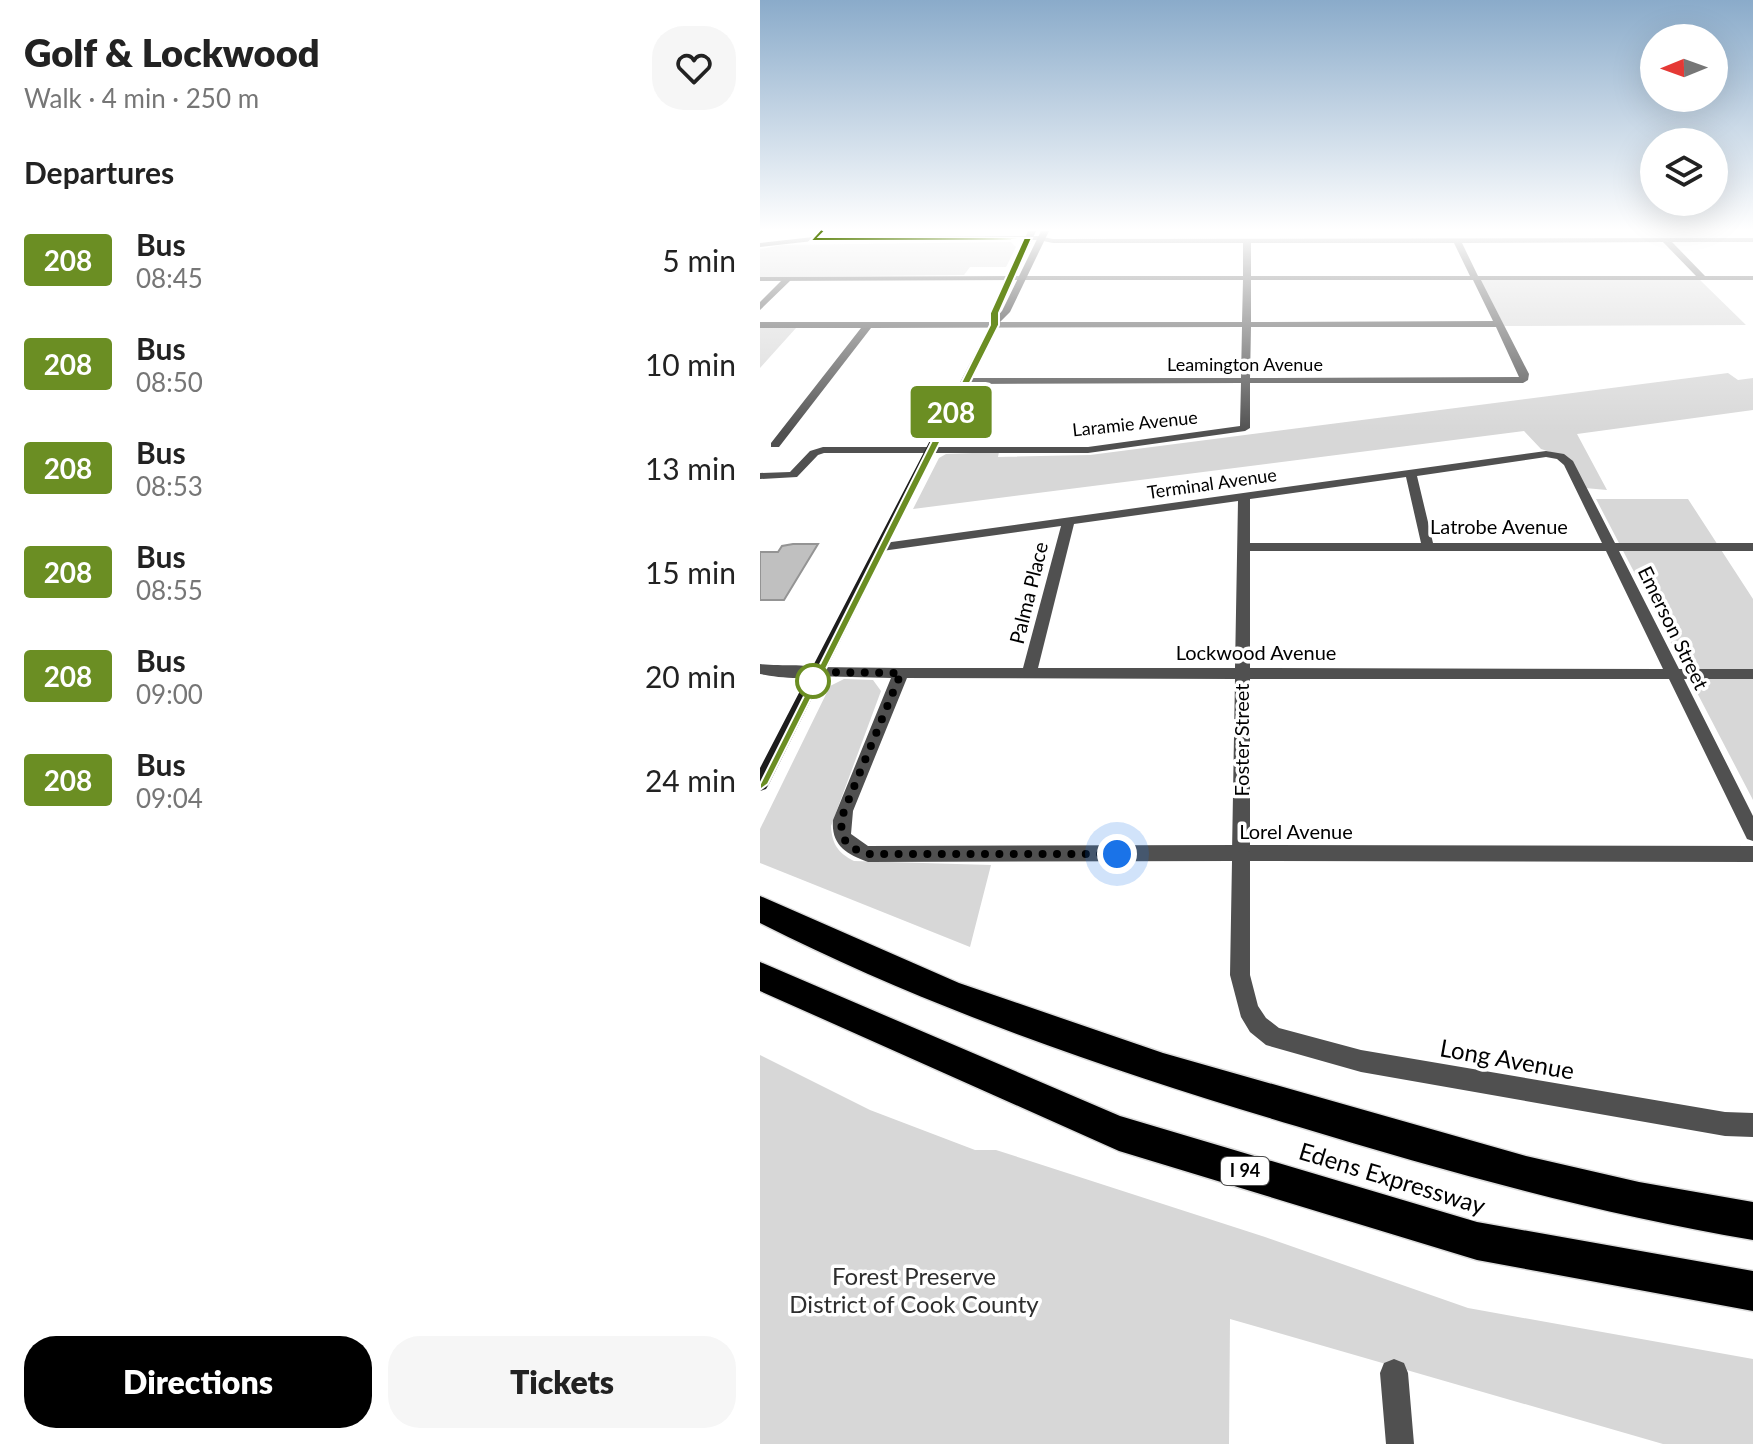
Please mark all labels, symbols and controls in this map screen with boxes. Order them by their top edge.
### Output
north arrow [1640,24,1728,112]
map controls [1640,24,1728,216]
button: heart [652,26,736,110]
text: Golf & Lockwood [24,29,320,75]
text: Walk · 4 min · 250 m [24,82,259,114]
button: layers [1640,128,1728,216]
text: Departures [24,154,174,190]
text: Bus [136,226,186,262]
text: 5 min [662,242,736,278]
text: 208 [44,243,92,277]
text: 08:45 [136,262,203,294]
text: Bus [136,330,186,366]
text: 10 min [645,346,736,382]
text: 208 [44,347,92,381]
street label: Leamington Avenue [1167,353,1323,375]
text: 08:50 [136,366,203,398]
line badge: 208 [905,386,997,438]
text: 208 [927,395,975,429]
street label: Laramie Avenue [1071,405,1199,441]
text: Bus [136,434,186,470]
text: 13 min [645,450,736,486]
text: 208 [44,451,92,485]
street label: Terminal Avenue [1146,463,1278,503]
text: 08:53 [136,470,203,502]
street label: Latrobe Avenue [1430,514,1568,538]
text: Bus [136,538,186,574]
street label: Palma Place [1004,539,1052,646]
text: 15 min [645,554,736,590]
text: 208 [44,555,92,589]
street label: Emerson Street [1634,562,1714,693]
text: 08:55 [136,574,203,606]
street label: Lockwood Avenue [1176,640,1336,664]
text: Bus [136,642,186,678]
text: 20 min [645,658,736,694]
text: 208 [44,659,92,693]
unlabelled marker [796,664,830,698]
text: 09:00 [136,678,203,710]
street label: Foster Street [1229,684,1253,796]
text: Bus [136,746,186,782]
text: 24 min [645,762,736,798]
text: 208 [44,763,92,797]
text: 09:04 [136,782,203,814]
street label: Lorel Avenue [1239,819,1353,843]
your location [1097,834,1137,874]
street label: Long Avenue [1438,1032,1577,1085]
street label: Edens Expressway [1296,1135,1490,1220]
road number: I 94 [1221,1157,1269,1185]
park label: Forest Preserve District of Cook County [789,1261,1039,1318]
button: Directions [24,1336,372,1428]
button: Tickets [388,1336,736,1428]

